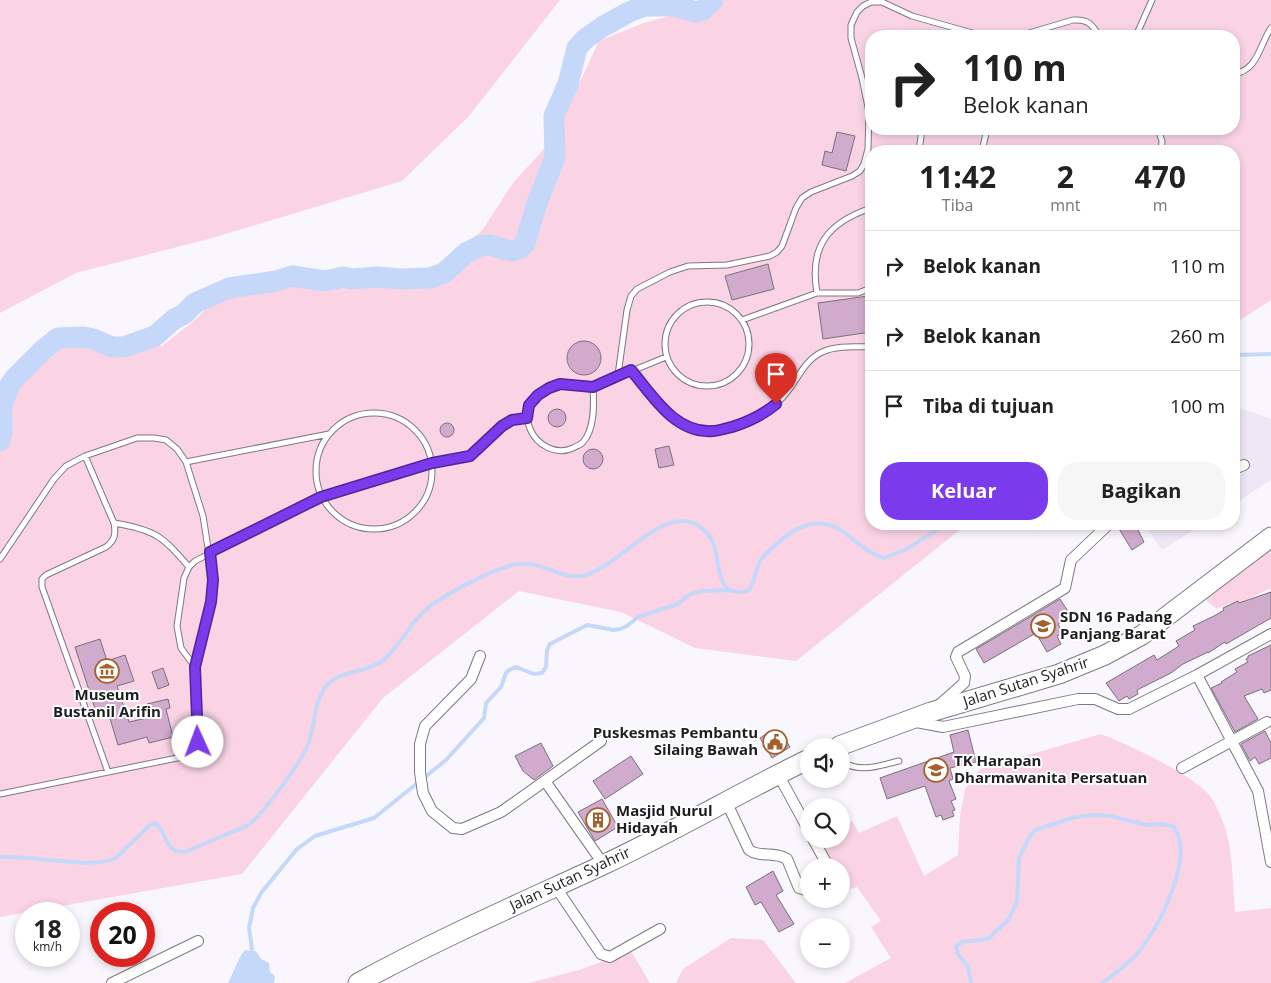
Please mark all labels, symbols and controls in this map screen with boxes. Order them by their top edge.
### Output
text: 110 m [963,44,1067,91]
icon: right [880,50,945,115]
text: Belok kanan [963,89,1089,119]
text: 11:42 [919,156,996,197]
text: 2 [1057,156,1074,197]
text: 470 [1135,156,1186,197]
text: Tiba [942,194,973,216]
text: mnt [1050,194,1081,216]
text: m [1153,194,1168,216]
icon: right [880,252,908,280]
text: Belok kanan [923,253,1041,279]
text: 110 m [1170,253,1225,279]
icon: right [880,322,908,350]
text: Belok kanan [923,323,1041,349]
text: 260 m [1170,323,1225,349]
pin [755,353,797,404]
icon: arrive [762,360,790,388]
icon: arrive [880,392,908,420]
text: Tiba di tujuan [923,393,1054,419]
text: 100 m [1170,393,1225,419]
button: Keluar [880,462,1048,520]
button: Bagikan [1058,462,1225,520]
place label: SDN 16 Padang Panjang Barat [1060,606,1172,643]
school or university icon: SDN 16 Padang Panjang Barat [1030,613,1056,639]
street label: Jalan Sutan Syahrir [958,651,1091,711]
museum icon: Museum Bustanil Arifin [94,658,120,684]
place label: Museum Bustanil Arifin [53,684,161,721]
position arrow [171,715,223,767]
place label: Puskesmas Pembantu Silaing Bawah [593,722,758,759]
public building icon: Puskesmas Pembantu Silaing Bawah [762,729,788,755]
map controls [800,738,850,968]
button: sound [800,738,850,788]
place label: TK Harapan Dharmawanita Persatuan [954,750,1147,787]
school or university icon: TK Harapan Dharmawanita Persatuan [923,757,949,783]
button: search [800,798,850,848]
place label: Masjid Nurul Hidayah [616,800,713,837]
building icon: Masjid Nurul Hidayah [585,807,611,833]
street label: Jalan Sutan Syahrir [504,841,633,916]
button: + [800,858,850,908]
speed limit sign: 20 [90,902,155,967]
text: 18 [33,911,62,945]
button: − [800,918,850,968]
text: km/h [33,938,62,955]

